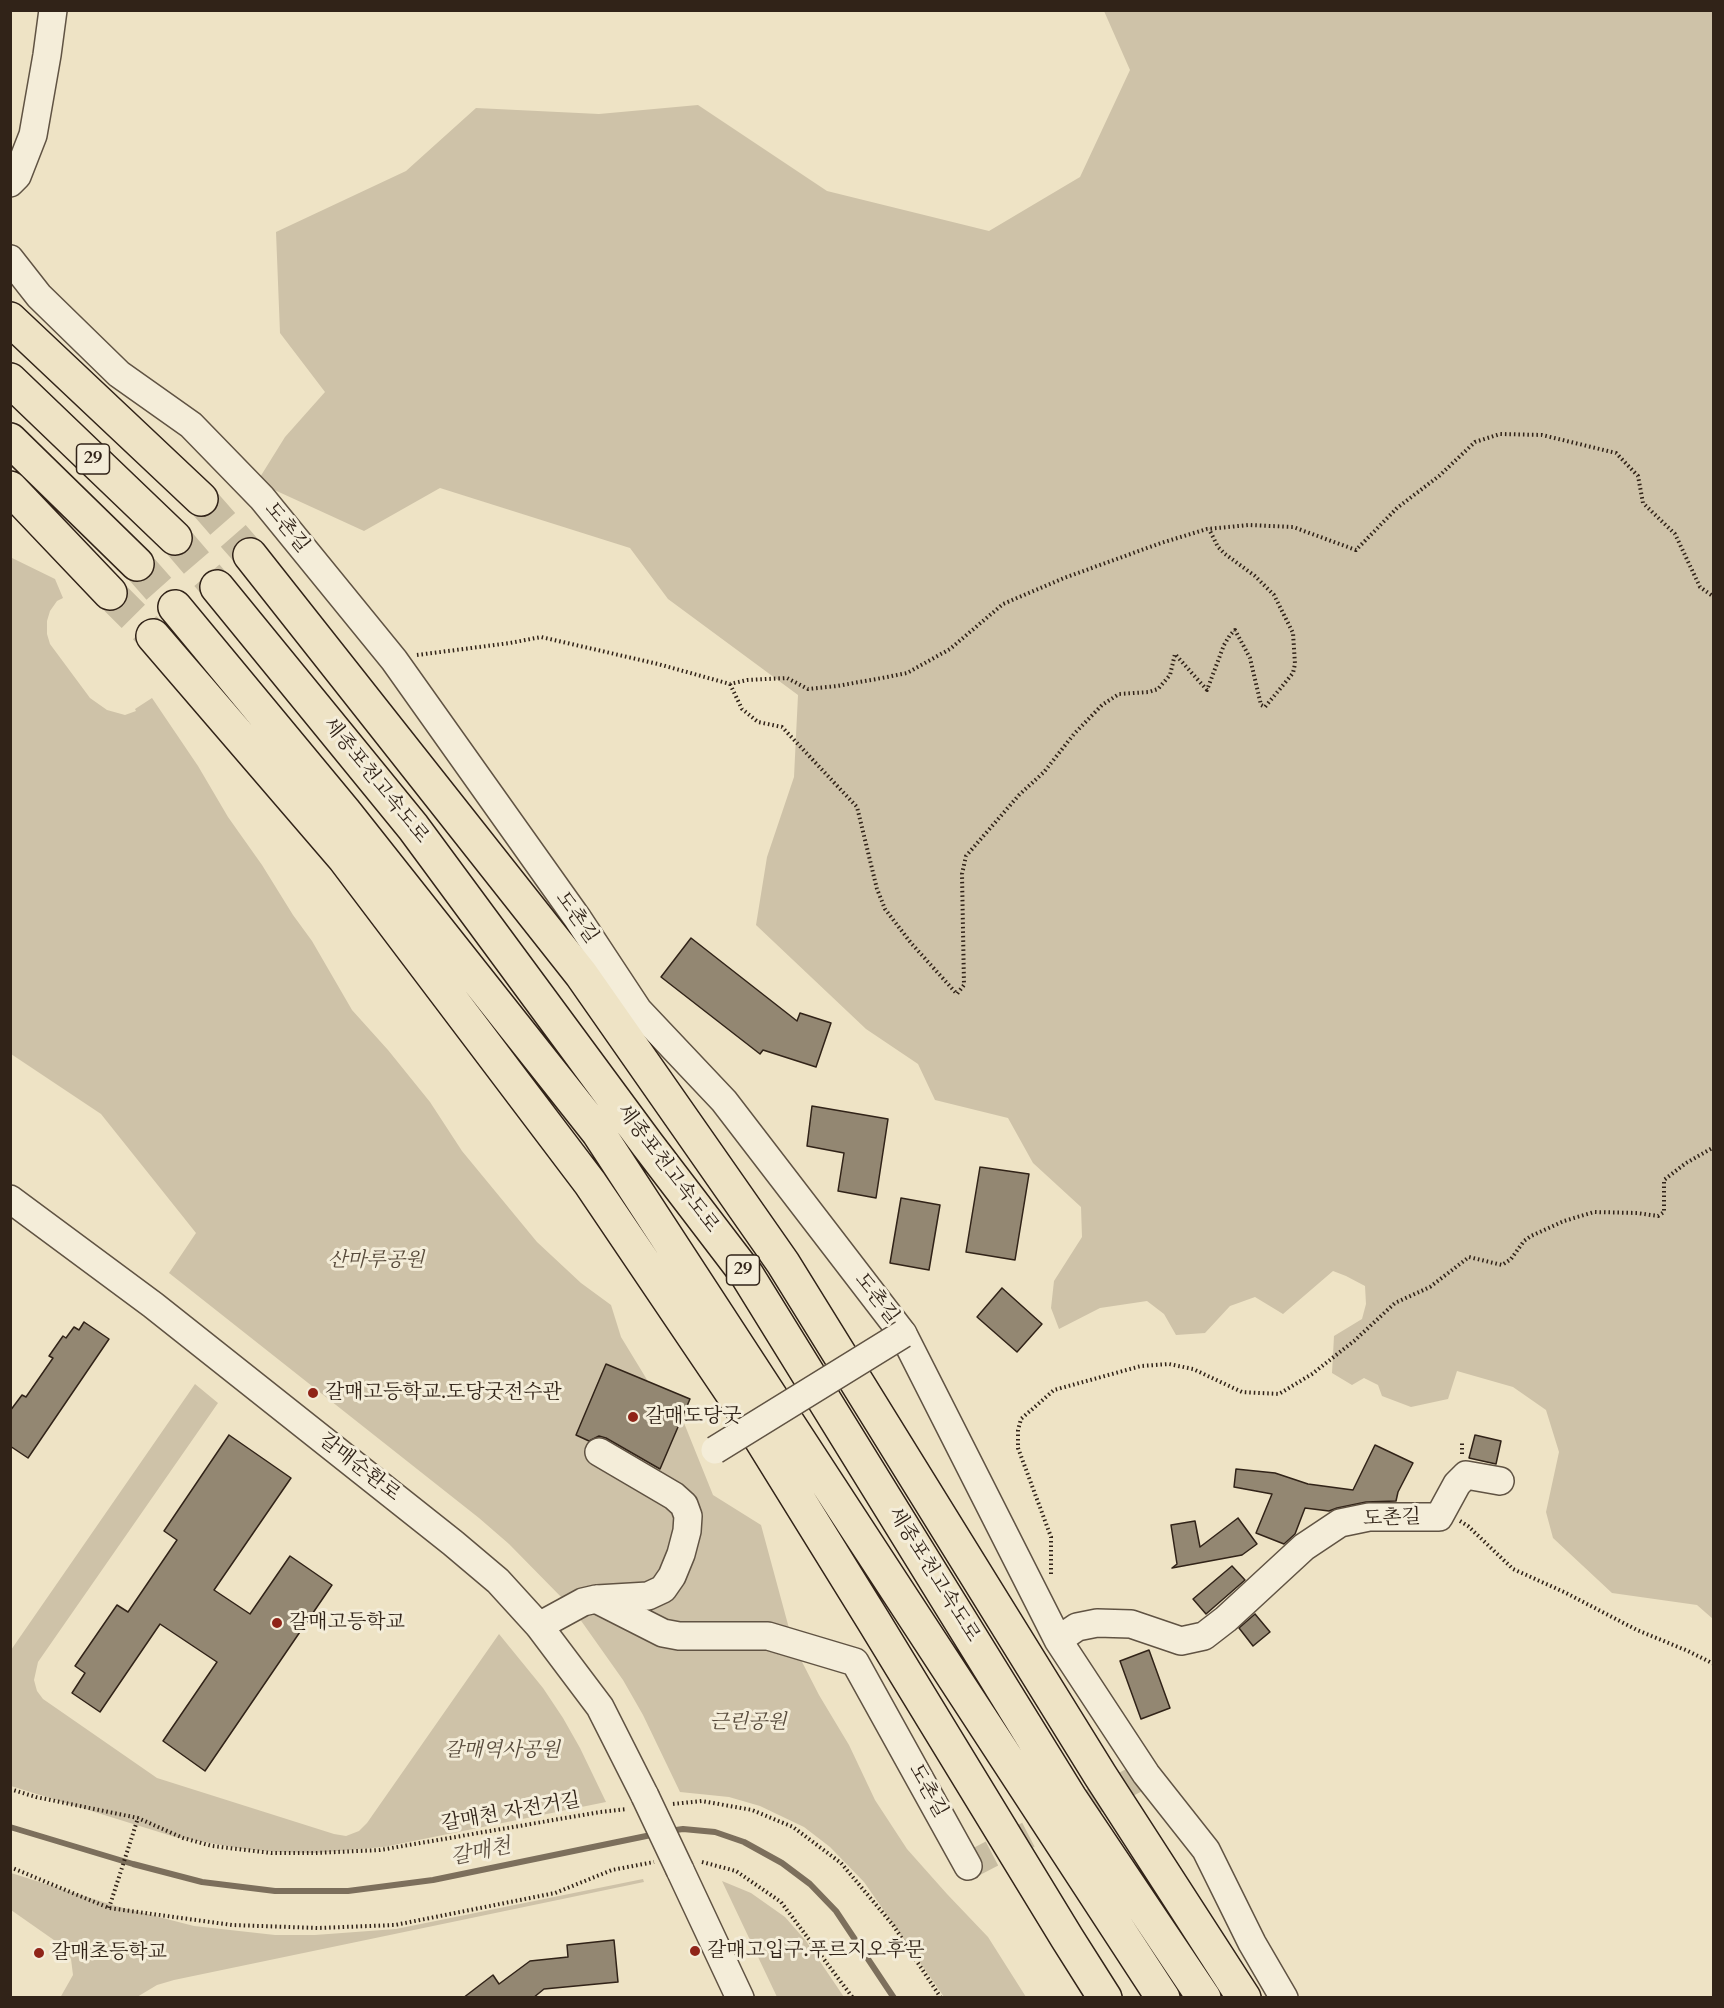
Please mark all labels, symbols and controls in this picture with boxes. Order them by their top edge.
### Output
road number: 29 [76,444,110,474]
street label: 도촌길 [258,498,314,558]
street label: 세종포천고속도로 [317,713,433,849]
street label: 도촌길 [550,887,602,949]
street label: 세종포천고속도로 [611,1100,723,1238]
park label: 산마루공원 [328,1249,424,1273]
road number: 29 [726,1255,760,1285]
street label: 도촌길 [849,1269,903,1329]
place label: 갈매고등학교.도당굿전수관 [325,1381,562,1405]
marker: 갈매고등학교.도당굿전수관 [306,1386,320,1400]
place label: 갈매도당굿 [645,1405,742,1429]
marker: 갈매도당굿 [626,1410,640,1424]
street label: 갈매순환로 [314,1429,404,1507]
street label: 세종포천고속도로 [882,1503,984,1647]
street label: 도촌길 [1363,1506,1421,1532]
place label: 갈매고등학교 [289,1611,405,1635]
marker: 갈매고등학교 [270,1616,284,1630]
park label: 근린공원 [709,1711,787,1735]
park label: 갈매역사공원 [444,1739,560,1763]
street label: 도촌길 [902,1760,952,1822]
street label: 갈매천 자전거길 [440,1789,582,1837]
water label: 갈매천 [449,1834,513,1872]
place label: 갈매고입구.푸르지오후문 [707,1939,925,1963]
place label: 갈매초등학교 [51,1941,167,1965]
marker: 갈매고입구.푸르지오후문 [688,1944,702,1958]
marker: 갈매초등학교 [32,1946,46,1960]

